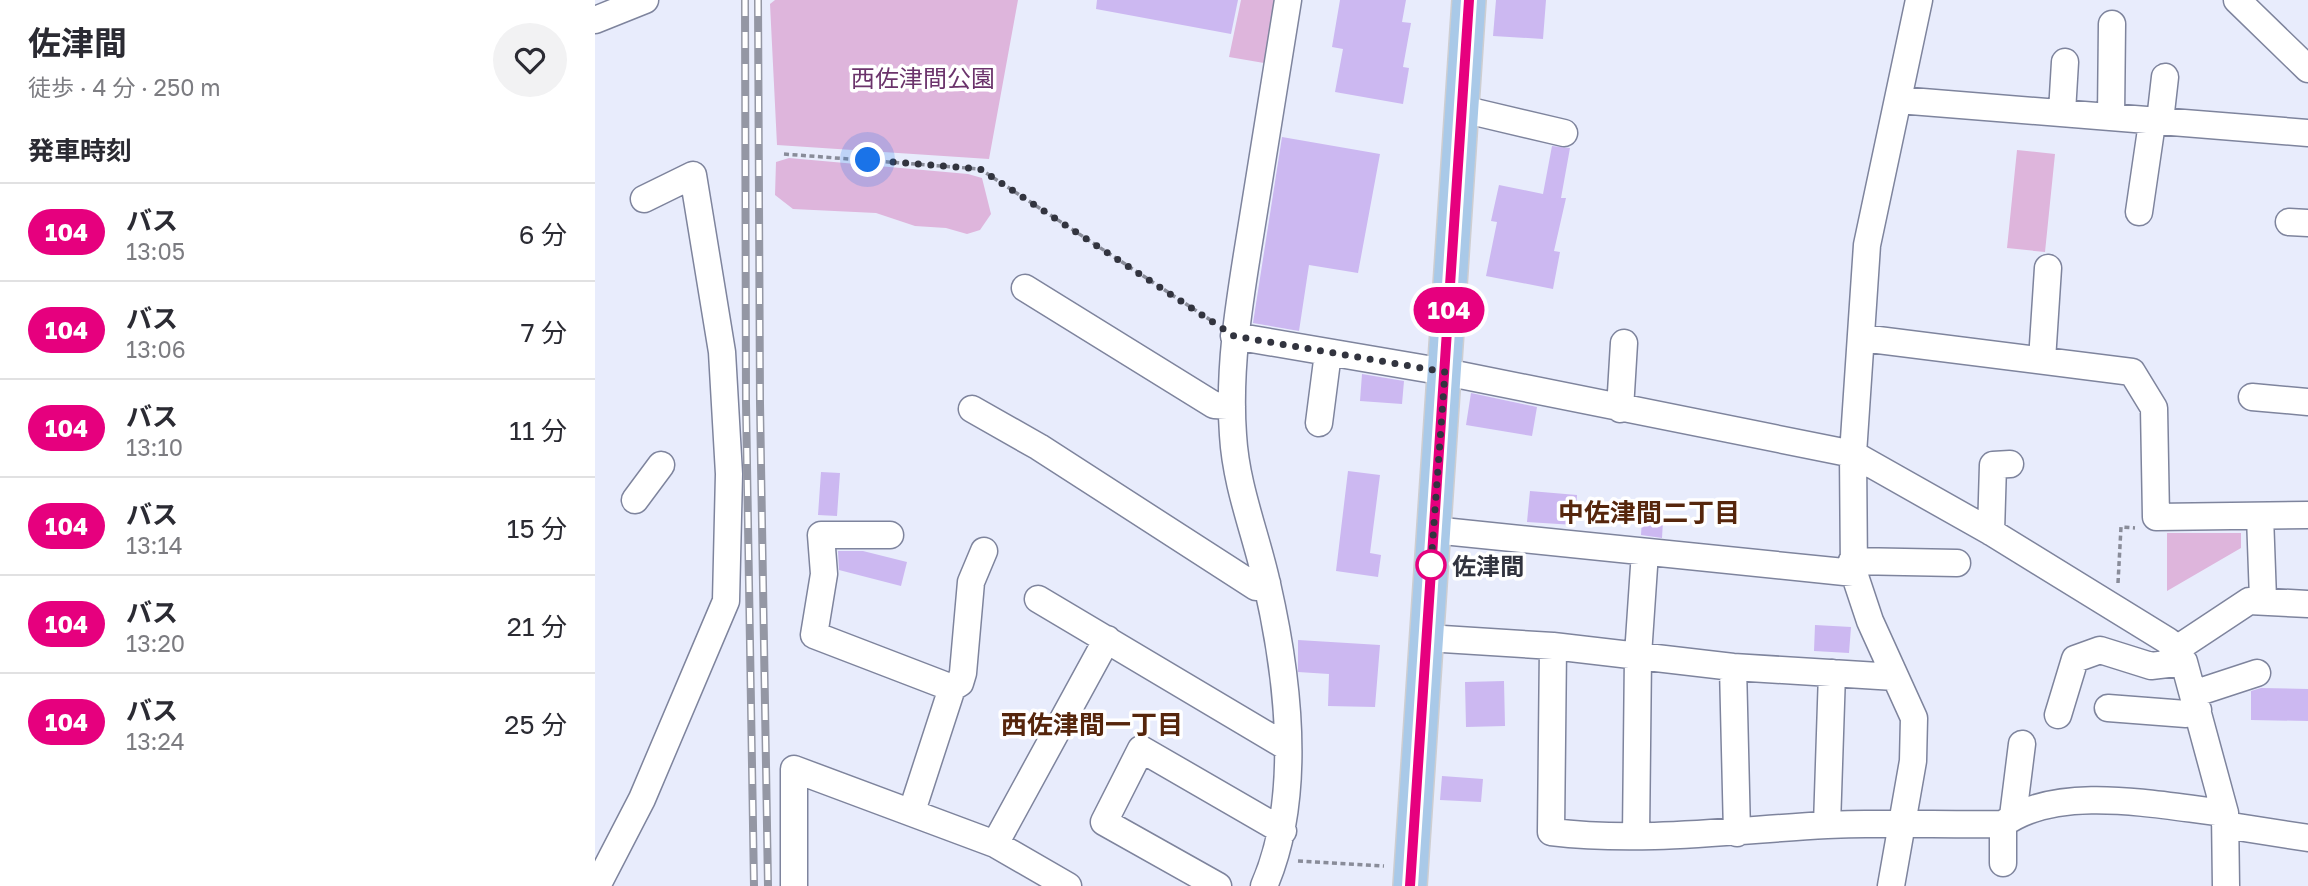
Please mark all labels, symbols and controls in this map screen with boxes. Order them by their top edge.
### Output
text: 佐津間 [28,23,127,62]
button: heart [493,23,567,97]
park label: 西佐津間公園 [851,63,995,92]
text: 徒歩 · 4 分 · 250 m [28,73,221,101]
text: 発車時刻 [28,135,132,166]
your location [850,142,885,177]
text: バス [126,205,178,236]
text: 104 [45,217,88,246]
text: 6 分 [519,219,567,250]
text: 13:05 [126,237,185,265]
line badge: 104 [1409,287,1489,333]
text: 104 [1428,295,1470,324]
text: バス [126,303,178,334]
text: 104 [45,315,88,344]
text: 7 分 [521,317,567,348]
text: 13:06 [126,335,186,363]
text: バス [126,401,178,432]
text: 104 [45,413,88,442]
text: 11 分 [509,415,567,446]
text: 13:10 [126,433,183,461]
district label: 中佐津間二丁目 [1558,497,1740,528]
text: バス [126,499,178,530]
text: 104 [45,511,88,540]
text: 15 分 [507,513,567,544]
text: 13:14 [126,531,183,559]
marker: 佐津間 [1416,550,1446,580]
place label: 佐津間 [1452,551,1524,580]
text: バス [126,597,178,628]
text: 104 [45,609,88,638]
text: 21 分 [507,611,567,642]
text: 13:20 [126,629,185,657]
text: バス [126,695,178,726]
text: 104 [45,707,88,736]
text: 25 分 [504,709,567,740]
district label: 西佐津間一丁目 [1001,709,1183,740]
text: 13:24 [126,727,185,755]

